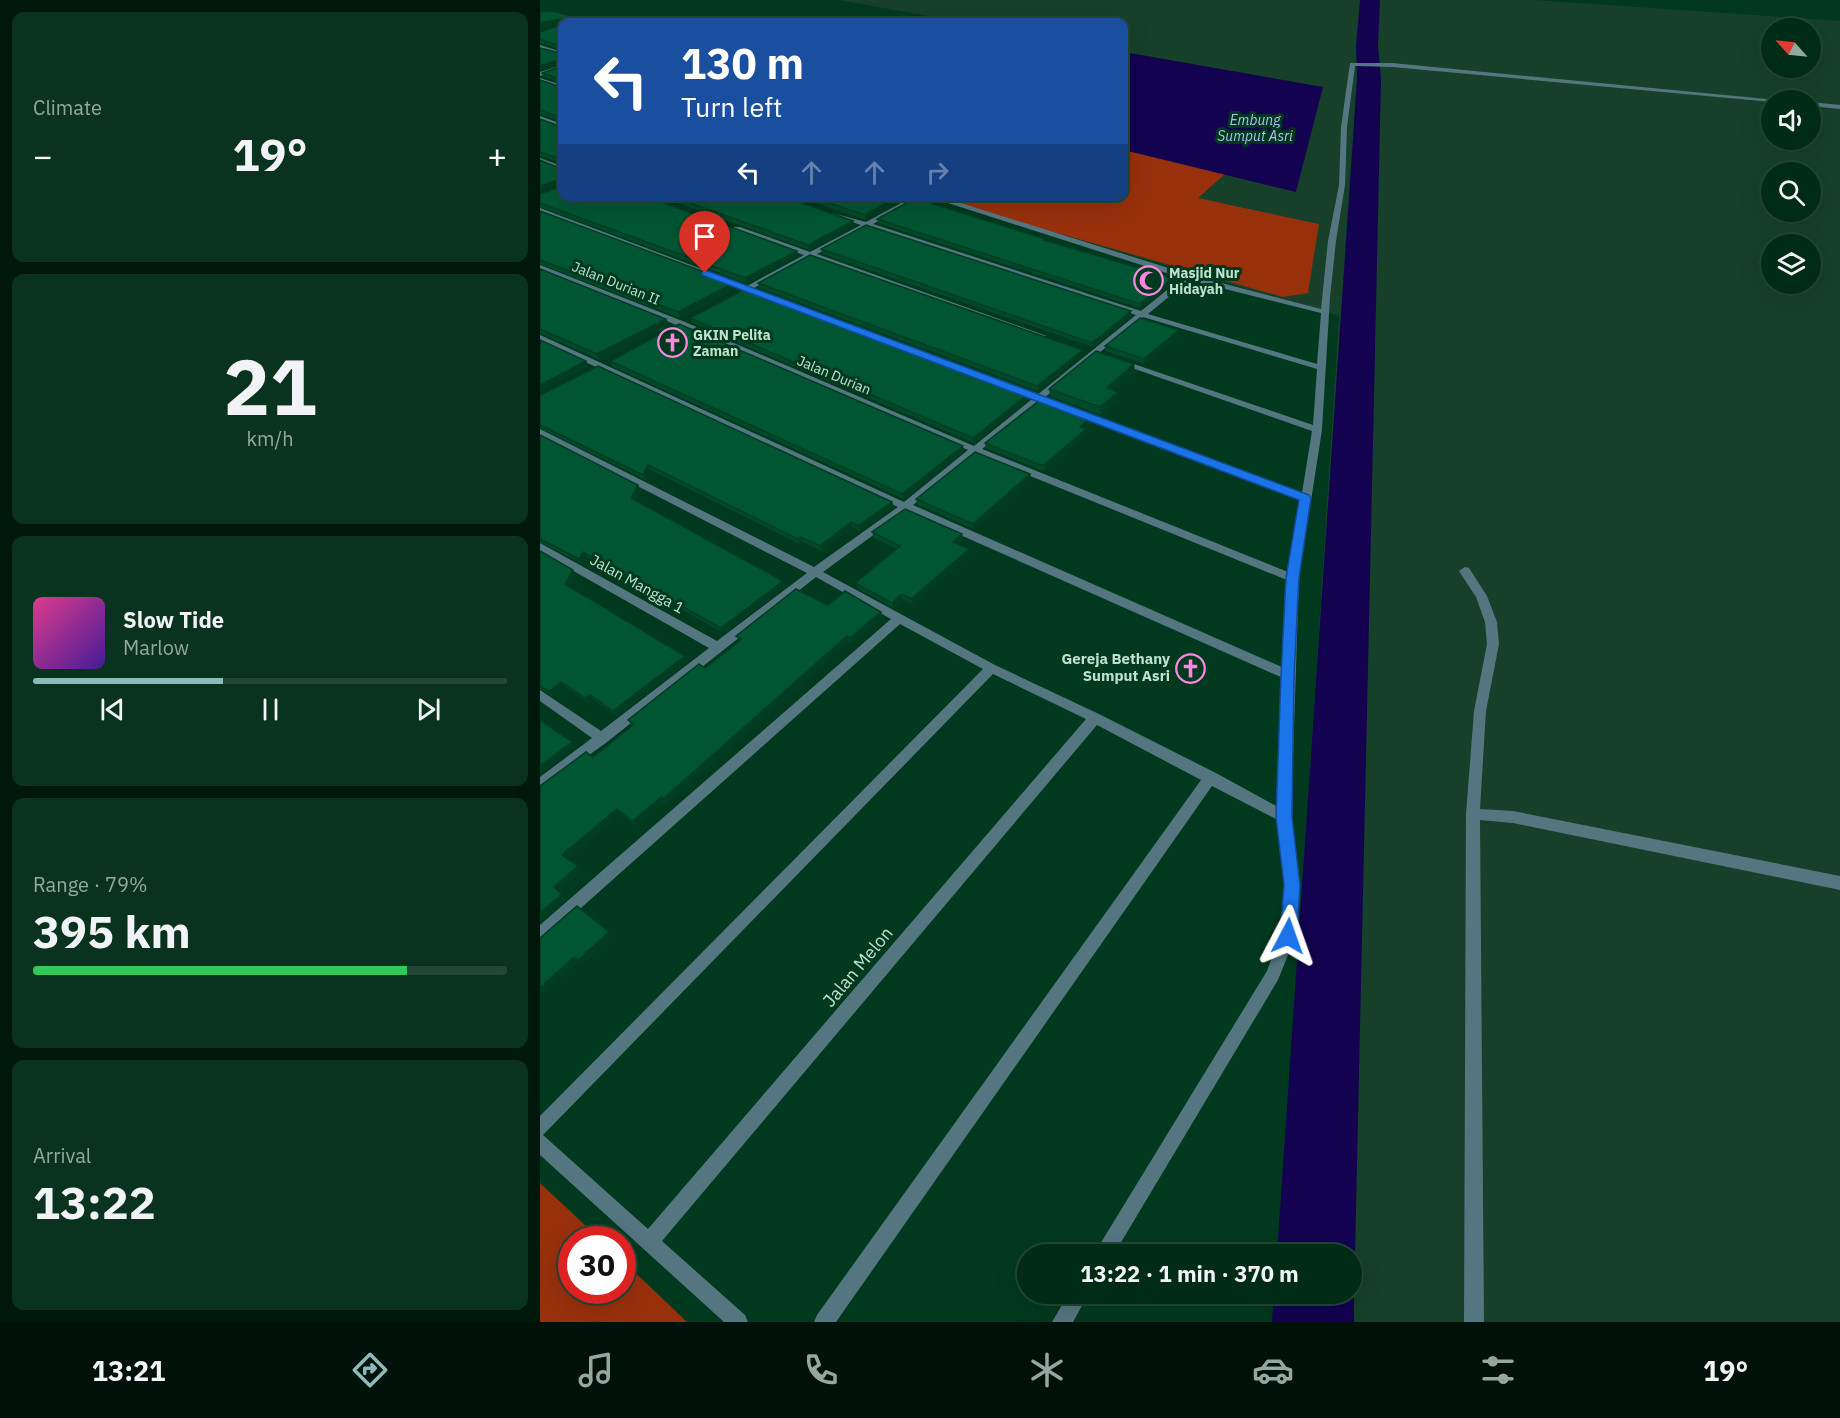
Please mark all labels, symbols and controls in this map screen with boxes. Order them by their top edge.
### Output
north arrow [1761,18,1821,78]
map controls [1761,18,1821,294]
text: 130 m [681,36,804,91]
icon: left [582,42,660,120]
text: Turn left [681,89,782,124]
button: sound [1761,90,1821,150]
text: Climate [33,94,102,121]
water label: Embung Sumput Asri [1217,111,1293,145]
text: 19° [232,125,308,183]
text: − [33,134,53,177]
text: + [487,134,507,177]
icon: left [732,156,765,189]
icon: ahead [795,156,828,189]
icon: ahead [858,156,891,189]
icon: right [921,156,954,189]
button: search [1761,162,1821,222]
pin [679,211,730,273]
icon: arrive [688,220,721,253]
button: layers [1761,234,1821,294]
street label: Jalan Durian II [569,257,663,309]
place label: Masjid Nur Hidayah [1169,264,1240,298]
mosque icon: Masjid Nur Hidayah [1132,265,1164,297]
place label: GKIN Pelita Zaman [693,326,771,360]
church icon: GKIN Pelita Zaman [656,327,688,359]
text: 21 [223,335,317,436]
street label: Jalan Durian [794,351,874,399]
text: km/h [246,425,294,452]
street label: Jalan Mangga 1 [587,550,688,617]
text: Slow Tide [123,605,224,634]
text: Marlow [123,634,189,661]
place label: Gereja Bethany Sumput Asri [1062,649,1170,685]
church icon: Gereja Bethany Sumput Asri [1175,652,1207,684]
icon: previous [96,693,129,726]
icon: pause [254,693,287,726]
icon: next [412,693,445,726]
text: Range · 79% [33,871,148,898]
text: 395 km [33,902,191,960]
position arrow [1256,904,1320,968]
street label: Jalan Melon [817,922,898,1011]
text: Arrival [33,1142,91,1169]
text: 13:22 [33,1173,156,1231]
speed limit sign: 30 [558,1226,636,1304]
text: 13:22 · 1 min · 370 m [1080,1259,1299,1288]
icon: directions [349,1349,391,1391]
icon: music [575,1349,617,1391]
icon: phone [800,1349,842,1391]
icon: climate [1026,1349,1068,1391]
icon: car [1252,1349,1294,1391]
icon: filters [1477,1349,1519,1391]
text: 13:21 [92,1353,166,1388]
text: 19° [1703,1353,1748,1388]

